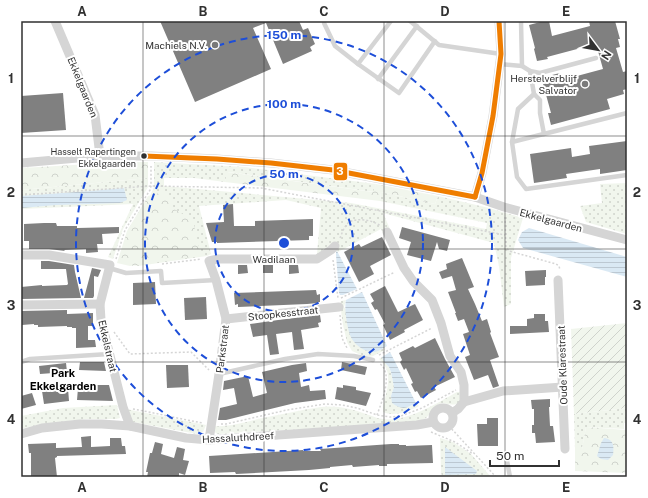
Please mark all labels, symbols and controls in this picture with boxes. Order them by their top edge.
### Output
text: A [77,4,87,19]
text: B [199,4,208,19]
text: C [319,4,329,19]
text: D [440,4,450,19]
text: E [562,4,570,19]
text: 150 m [267,28,301,42]
north arrow [578,30,618,70]
place label: Machiels N.V. [145,39,207,51]
marker: Machiels N.V. [210,40,220,50]
text: N [599,48,614,62]
street label: Ekkelgaarden [65,55,101,119]
text: 1 [8,71,14,86]
text: 1 [634,71,640,86]
place label: Herstelverblijf Salvator [510,72,577,96]
marker: Herstelverblijf Salvator [580,79,590,89]
text: 100 m [267,97,301,111]
place label: Hasselt Rapertingen Ekkelgaarden [50,146,136,169]
marker: Hasselt Rapertingen Ekkelgaarden [139,151,149,161]
line badge: 3 [333,162,348,181]
text: 3 [336,165,344,177]
text: 50 m [269,167,299,181]
text: 2 [7,185,15,200]
text: 2 [633,185,641,200]
street label: Ekkelgaarden [518,206,584,234]
centre of rings [277,236,291,250]
street label: Wadilaan [253,253,296,265]
text: 3 [7,298,16,313]
text: 3 [633,298,642,313]
street label: Stoopkesstraat [247,303,319,323]
street label: Ekkelstraat [96,319,120,373]
street label: Parkstraat [213,324,231,374]
street label: Oude Klarestraat [555,325,569,405]
district label: Park Ekkelgarden [30,367,96,392]
text: 4 [7,412,16,427]
text: 4 [633,412,642,427]
street label: Hassaluthdreef [202,429,274,445]
scale bar [490,442,559,468]
text: 50 m [496,449,524,463]
text: A [77,480,87,495]
text: B [199,480,208,495]
text: C [319,480,329,495]
text: D [440,480,450,495]
text: E [562,480,570,495]

